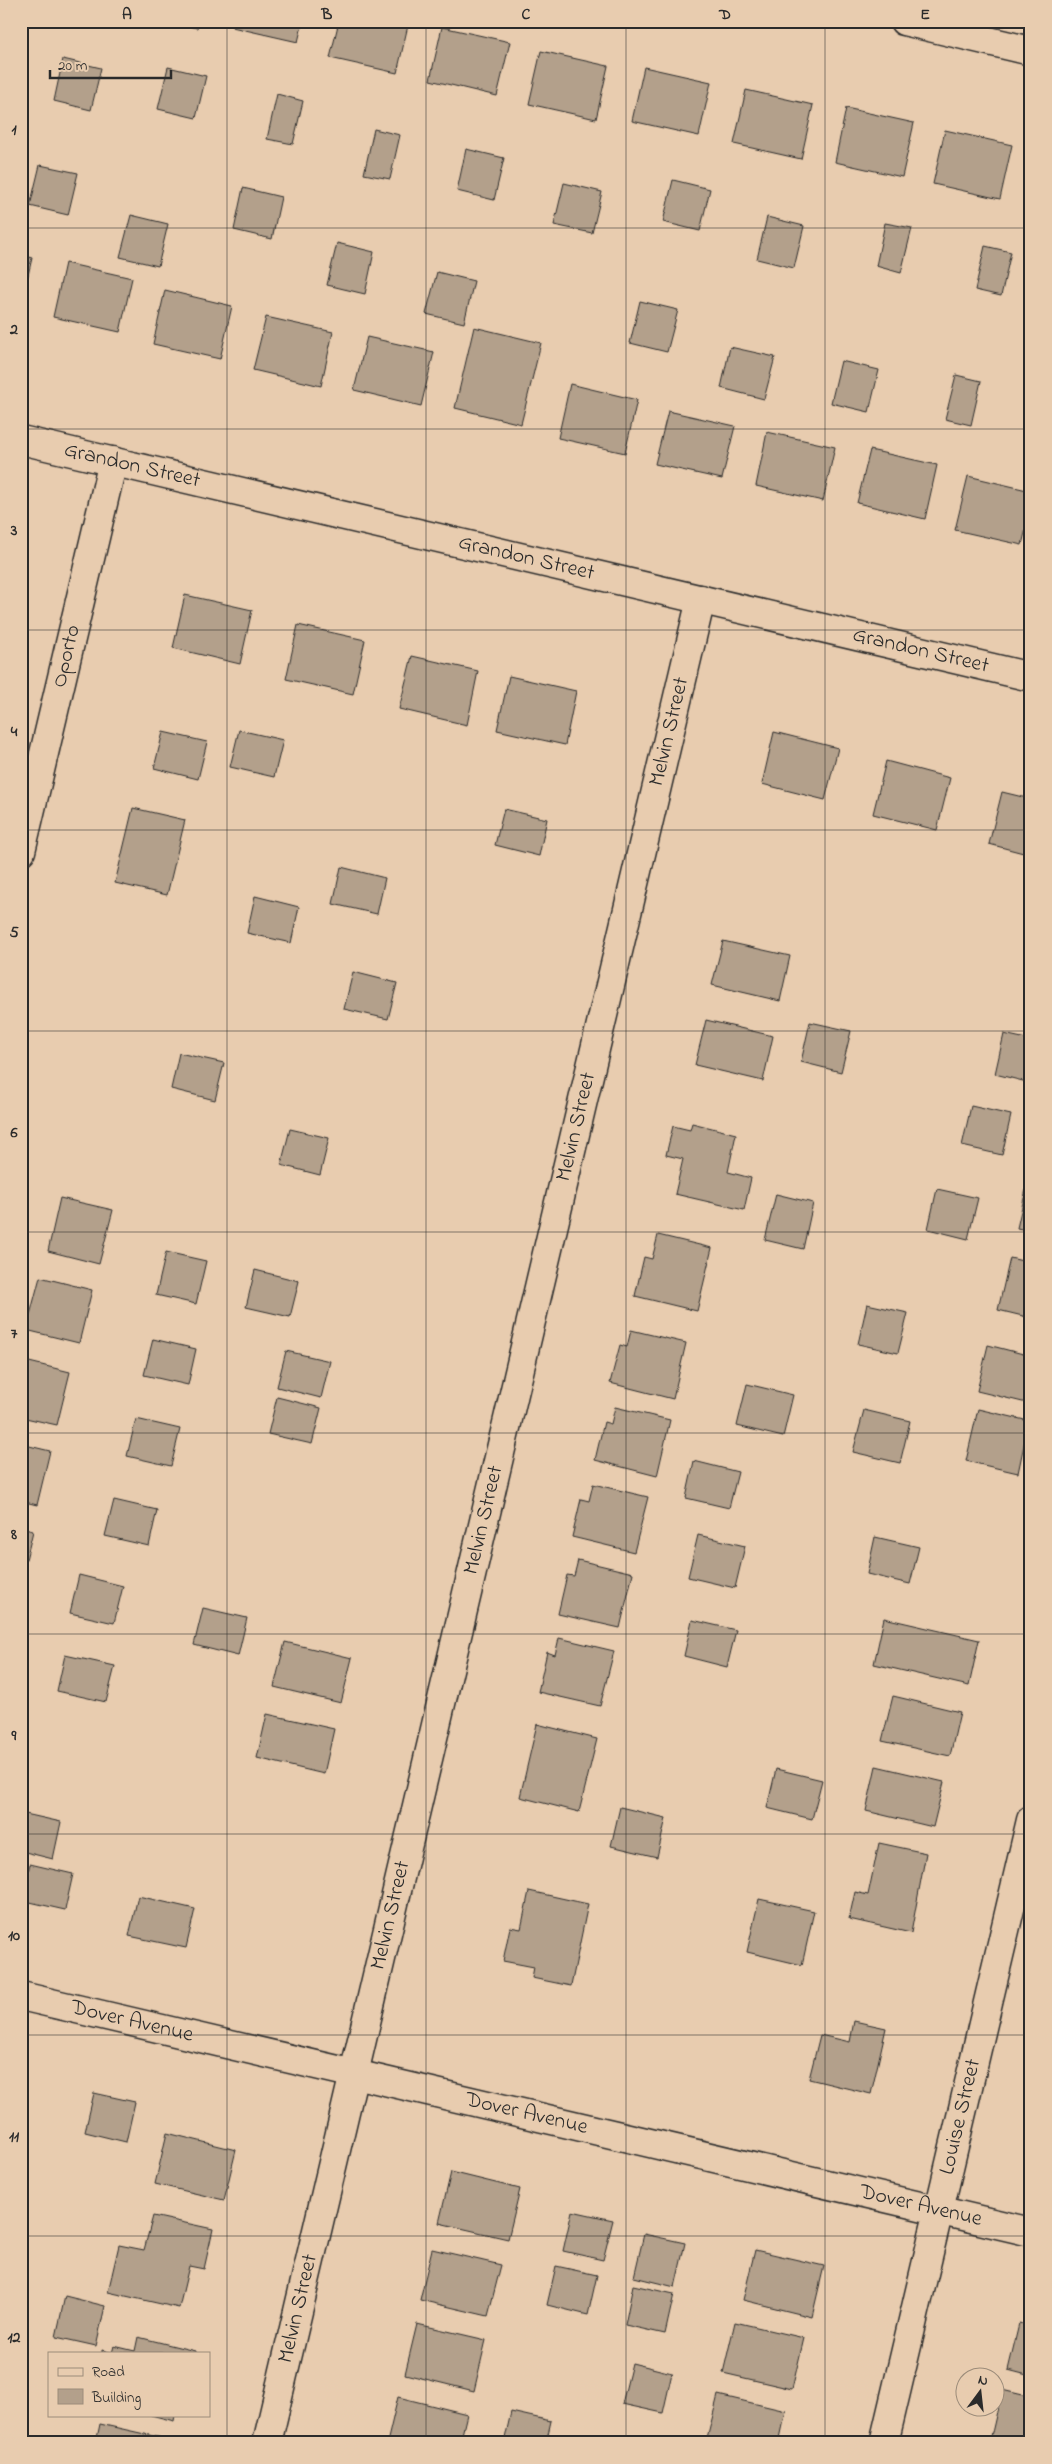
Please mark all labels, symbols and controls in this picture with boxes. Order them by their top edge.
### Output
text: A [122,3,132,27]
text: B [321,3,333,27]
text: C [522,3,531,27]
text: D [718,3,731,27]
text: E [920,3,930,27]
scale bar [50,48,171,80]
text: 20 m [58,55,88,77]
text: 1 [11,118,17,142]
text: 2 [9,318,18,342]
street label: Grandon Street [61,435,204,498]
text: 3 [10,519,18,543]
street label: Grandon Street [455,527,598,590]
street label: Grandon Street [849,620,992,683]
street label: Oporto [44,622,90,691]
street label: Melvin Street [641,673,698,790]
text: 4 [10,720,18,744]
text: 5 [9,921,19,945]
street label: Melvin Street [548,1069,605,1185]
text: 6 [9,1121,18,1145]
text: 7 [11,1322,18,1346]
street label: Melvin Street [456,1462,513,1578]
text: 8 [10,1523,17,1547]
text: 9 [11,1724,17,1748]
street label: Melvin Street [363,1857,420,1973]
text: 10 [8,1924,20,1948]
street label: Dover Avenue [67,1992,197,2052]
street label: Louise Street [932,2055,990,2178]
street label: Dover Avenue [461,2084,591,2144]
text: 11 [9,2125,20,2149]
street label: Dover Avenue [855,2176,985,2236]
street label: Melvin Street [270,2250,327,2366]
text: 12 [7,2326,21,2350]
legend [48,2352,210,2416]
text: Road [92,2361,125,2383]
north arrow [954,2366,1004,2416]
text: N [976,2370,990,2392]
text: Building [91,2387,141,2410]

